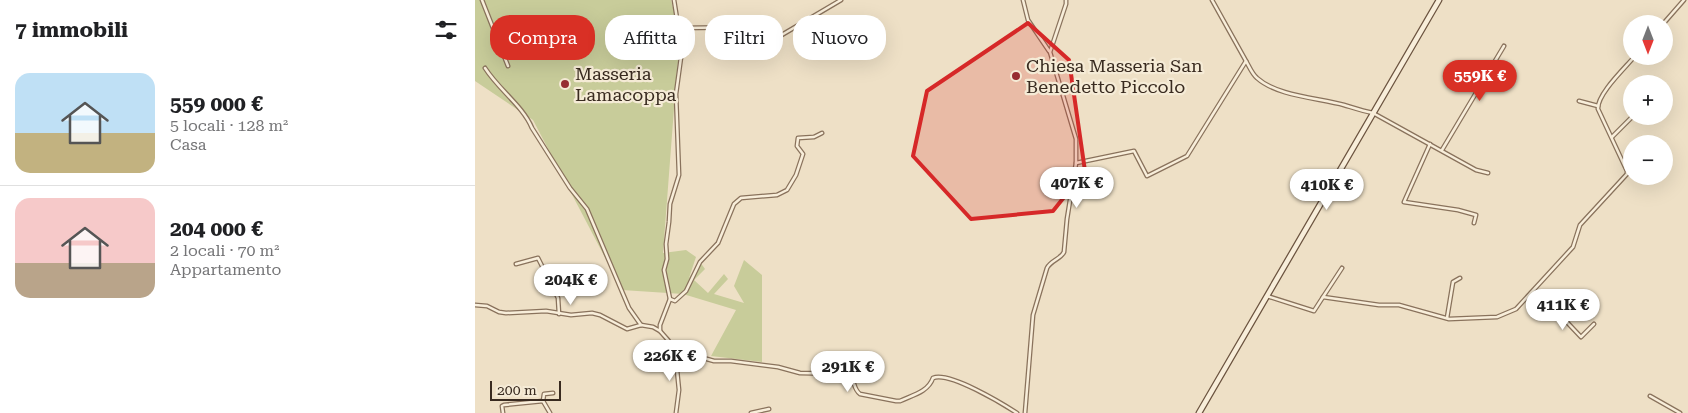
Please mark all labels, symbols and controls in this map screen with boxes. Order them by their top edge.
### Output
chip: Compra [490,15,595,60]
chip: Affitta [605,15,695,60]
chip: Filtri [705,15,783,60]
chip: Nuovo [793,15,886,60]
north arrow [1623,15,1673,65]
map controls [1623,15,1673,185]
icon: filters [432,16,460,44]
text: 7 immobili [15,18,128,42]
place label: Chiesa Masseria San Benedetto Piccolo [1026,55,1203,97]
pin: 559K € [1439,59,1521,102]
place label: Masseria Lamacoppa [575,63,677,105]
text: 559K € [1454,66,1506,85]
marker: Chiesa Masseria San Benedetto Piccolo [1010,70,1022,82]
button: + [1623,75,1673,125]
marker: Masseria Lamacoppa [559,78,571,90]
text: 559 000 € [170,92,263,116]
icon: home [55,93,115,153]
text: 5 locali · 128 m² [170,116,288,135]
text: Casa [170,135,206,154]
button: − [1623,135,1673,185]
pin: 407K € [1036,166,1118,209]
pin: 410K € [1286,168,1368,211]
text: 407K € [1051,173,1103,192]
text: 410K € [1301,175,1353,194]
text: 204 000 € [170,217,263,241]
icon: home [55,218,115,278]
text: 2 locali · 70 m² [170,241,279,260]
text: Appartamento [170,260,281,279]
pin: 204K € [530,264,612,306]
text: 204K € [545,270,597,289]
pin: 411K € [1522,288,1604,331]
text: 411K € [1537,295,1589,314]
pin: 226K € [629,340,711,382]
text: 226K € [644,346,696,365]
pin: 291K € [807,350,889,393]
text: 291K € [822,357,874,376]
scale bar [490,378,561,401]
text: 200 m [497,382,537,398]

